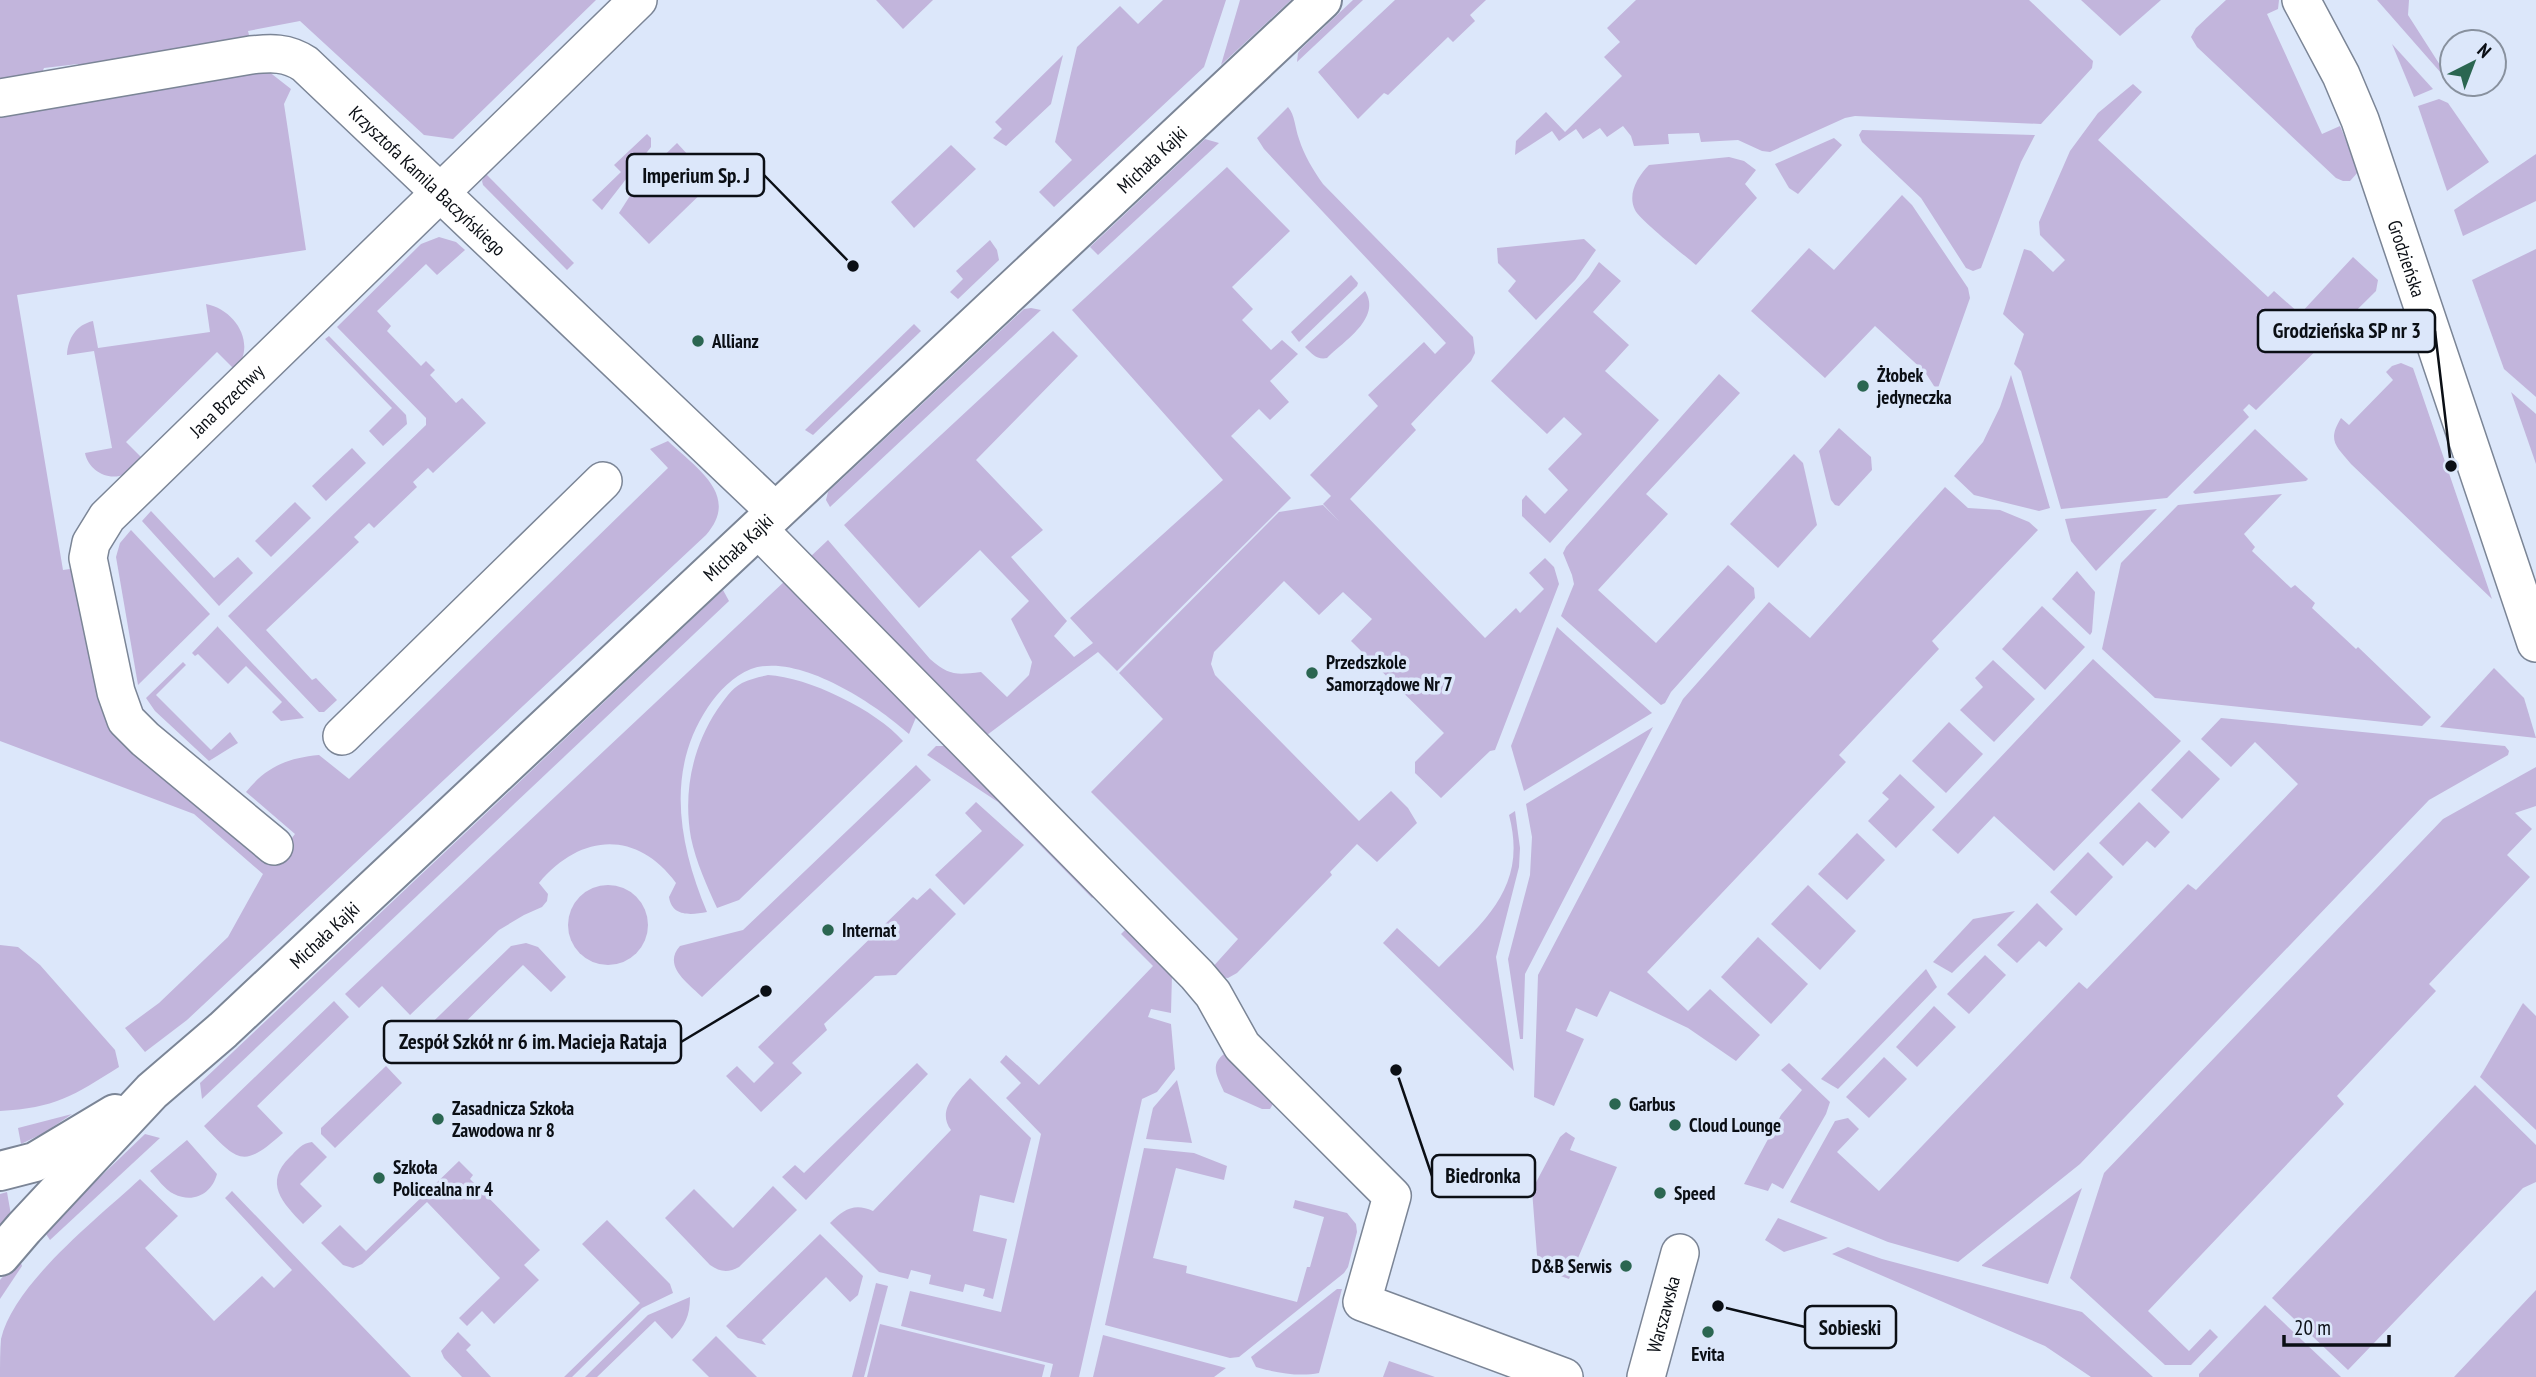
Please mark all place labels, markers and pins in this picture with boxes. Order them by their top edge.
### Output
callout: Imperium Sp. J [627,154,764,196]
callout: Grodzieńska SP nr 3 [2258,310,2435,352]
place label: Allianz [711,329,759,353]
marker: Allianz [690,333,706,349]
place label: Żłobek jedyneczka [1876,363,1952,409]
marker: Żłobek jedyneczka [1855,378,1871,394]
place label: Przedszkole Samorządowe Nr 7 [1326,650,1453,696]
marker: Przedszkole Samorządowe Nr 7 [1304,665,1320,681]
place label: Internat [842,918,897,942]
marker: Internat [820,922,836,938]
callout: Zespół Szkół nr 6 im. Macieja Rataja [384,1021,681,1063]
place label: Garbus [1629,1092,1676,1116]
place label: Zasadnicza Szkoła Zawodowa nr 8 [452,1096,574,1142]
marker: Garbus [1607,1096,1623,1112]
marker: Zasadnicza Szkoła Zawodowa nr 8 [430,1111,446,1127]
place label: Cloud Lounge [1689,1113,1781,1137]
marker: Cloud Lounge [1667,1117,1683,1133]
place label: Szkoła Policealna nr 4 [393,1155,493,1201]
callout: Biedronka [1432,1155,1535,1197]
marker: Szkoła Policealna nr 4 [371,1170,387,1186]
place label: Speed [1674,1181,1716,1205]
marker: Speed [1652,1185,1668,1201]
place label: D&B Serwis [1532,1254,1612,1278]
marker: D&B Serwis [1618,1258,1634,1274]
callout: Sobieski [1805,1306,1896,1348]
marker: Evita [1700,1324,1716,1340]
place label: Evita [1691,1342,1725,1366]

